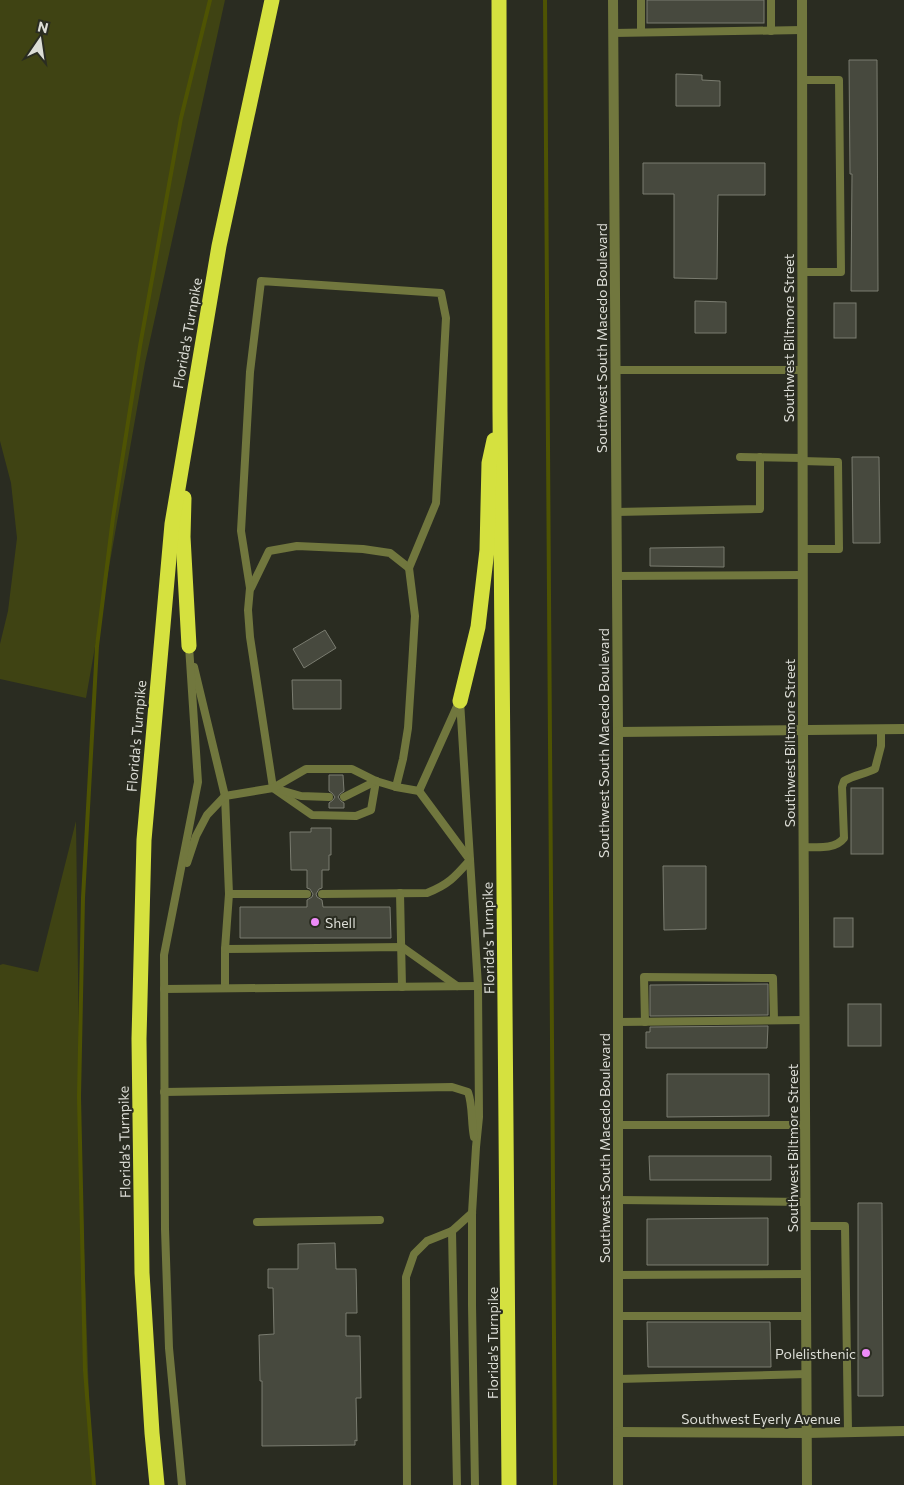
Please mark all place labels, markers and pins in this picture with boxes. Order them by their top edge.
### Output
place label: Shell [325,914,356,931]
marker: Shell [309,916,321,928]
place label: Polelisthenic [775,1345,856,1362]
marker: Polelisthenic [860,1347,872,1359]

